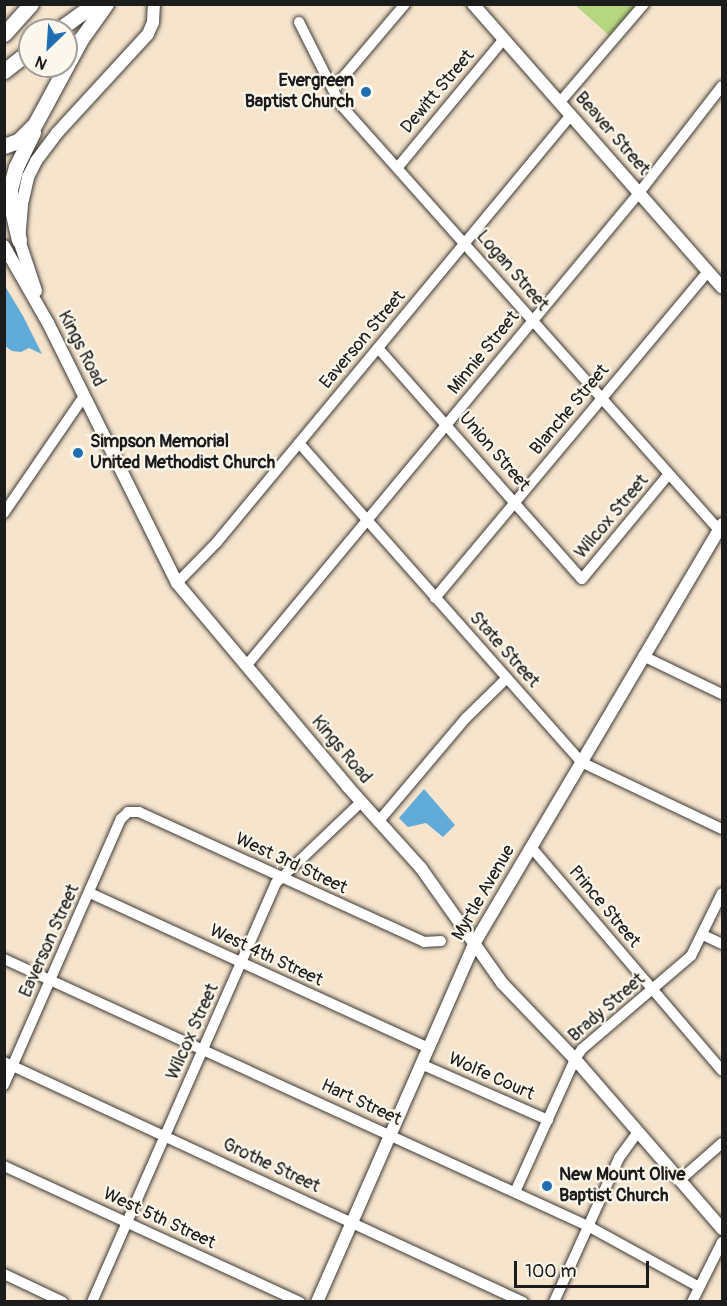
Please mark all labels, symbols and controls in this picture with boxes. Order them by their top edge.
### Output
north arrow [18,18,78,78]
street label: Dewitt Street [397,46,479,138]
text: N [32,51,50,74]
place label: Evergreen Baptist Church [245,71,354,113]
marker: Evergreen Baptist Church [359,85,373,99]
street label: Beaver Street [570,88,654,180]
street label: Logan Street [471,226,553,316]
street label: Eaverson Street [316,286,410,394]
street label: Kings Road [53,307,109,391]
street label: Minnie Street [444,307,524,399]
street label: Blanche Street [526,360,614,460]
street label: Union Street [454,408,534,496]
place label: Simpson Memorial United Methodist Church [90,432,275,474]
marker: Simpson Memorial United Methodist Church [71,446,85,460]
street label: Wilcox Street [571,471,653,563]
street label: State Street [464,608,544,692]
street label: Kings Road [306,712,376,788]
street label: West 3rd Street [232,829,350,899]
street label: Myrtle Avenue [448,841,520,945]
street label: Prince Street [564,862,644,952]
street label: Eaverson Street [15,881,85,1001]
street label: West 4th Street [206,920,326,992]
street label: Brady Street [564,969,650,1047]
street label: Wilcox Street [162,980,224,1084]
street label: Wolfe Court [445,1048,537,1106]
street label: Hart Street [317,1075,405,1131]
street label: Grothe Street [219,1134,323,1198]
place label: New Mount Olive Baptist Church [559,1165,685,1208]
marker: New Mount Olive Baptist Church [540,1179,554,1193]
street label: West 5th Street [99,1184,219,1254]
scale bar [517,1249,652,1287]
text: 100 m [525,1260,577,1283]

